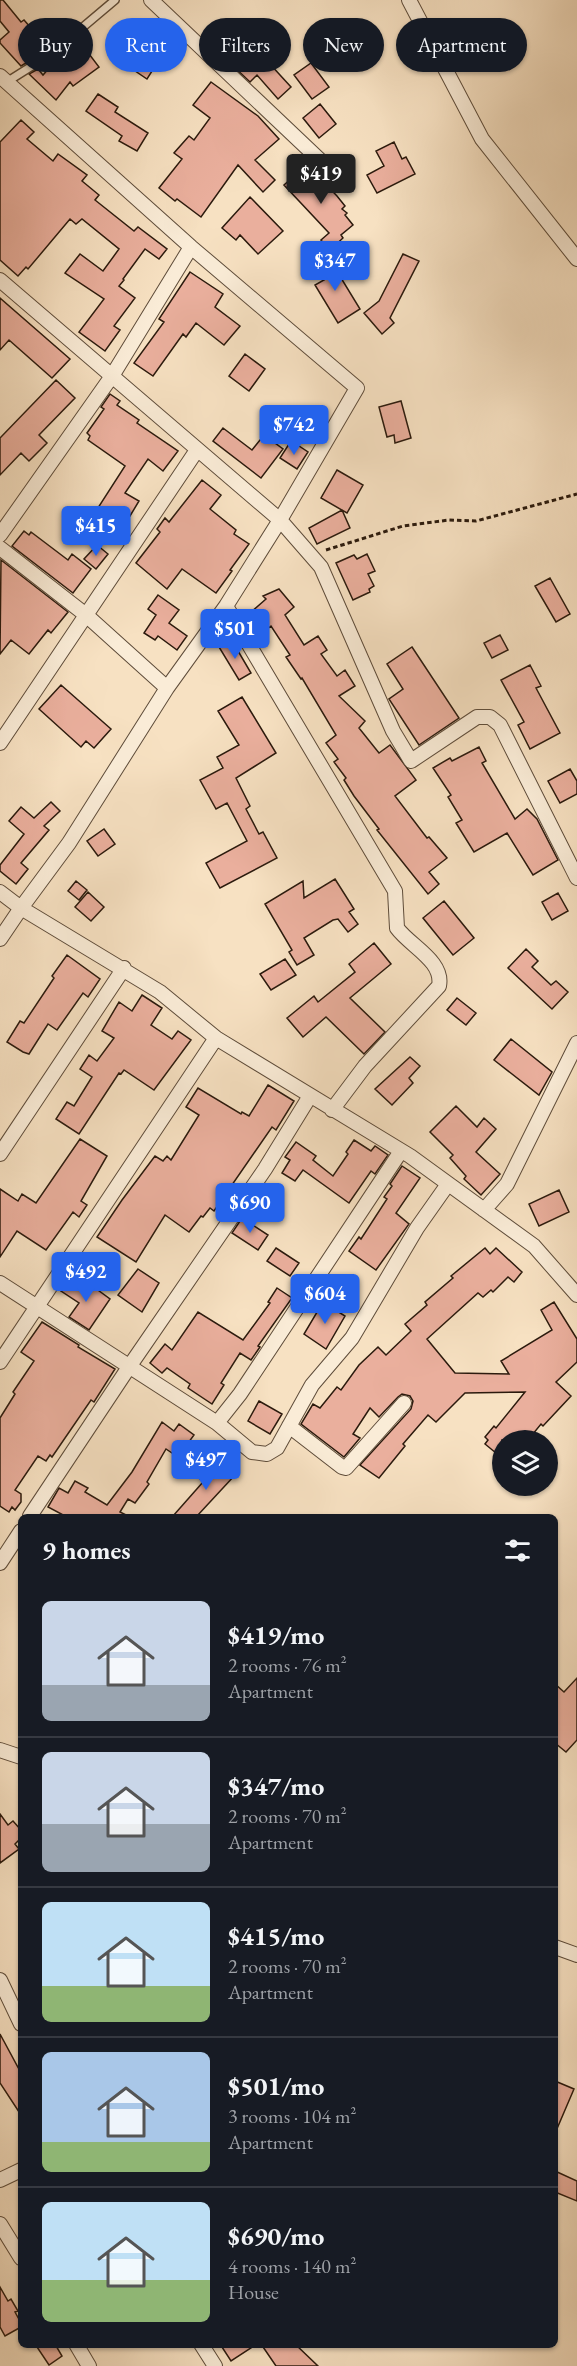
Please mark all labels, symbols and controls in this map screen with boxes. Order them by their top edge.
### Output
chip: Buy [18,18,93,72]
chip: Rent [105,18,187,72]
chip: Filters [199,18,291,72]
chip: New [303,18,384,72]
chip: Apartment [396,18,527,72]
pin: $419 [285,154,357,205]
text: $419 [301,160,341,186]
pin: $347 [299,241,371,292]
text: $347 [315,247,355,273]
pin: $742 [258,405,330,456]
text: $742 [274,411,314,437]
pin: $415 [60,506,132,557]
text: $415 [76,512,116,538]
pin: $501 [199,609,271,660]
text: $501 [215,615,255,641]
pin: $690 [214,1183,286,1234]
text: $690 [230,1189,270,1215]
pin: $492 [50,1252,122,1303]
text: $492 [66,1258,106,1284]
pin: $604 [289,1274,361,1325]
text: $604 [305,1280,345,1306]
map controls [492,1430,558,1496]
button: layers [492,1430,558,1496]
pin: $497 [170,1440,242,1491]
text: $497 [186,1446,226,1472]
text: 9 homes [42,1533,131,1567]
icon: filters [501,1534,534,1567]
text: $419/mo [228,1618,324,1652]
icon: home [90,1625,162,1697]
text: 2 rooms · 76 m² [228,1652,347,1678]
text: Apartment [228,1678,313,1704]
text: $347/mo [228,1769,324,1803]
icon: home [90,1776,162,1848]
text: 2 rooms · 70 m² [228,1803,347,1829]
text: Apartment [228,1829,313,1855]
text: $415/mo [228,1919,324,1953]
icon: home [90,1926,162,1998]
text: 2 rooms · 70 m² [228,1953,347,1979]
text: Apartment [228,1979,313,2005]
text: $501/mo [228,2069,324,2103]
icon: home [90,2076,162,2148]
text: 3 rooms · 104 m² [228,2103,356,2129]
text: Apartment [228,2129,313,2155]
text: $690/mo [228,2219,324,2253]
icon: home [90,2226,162,2298]
text: 4 rooms · 140 m² [228,2253,356,2279]
text: House [228,2279,279,2305]

